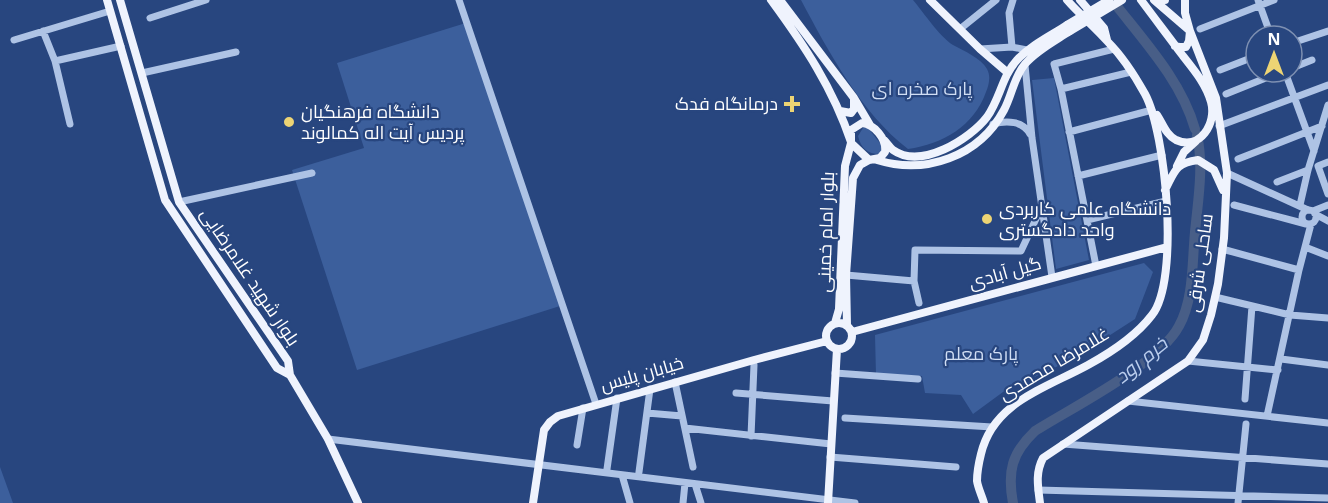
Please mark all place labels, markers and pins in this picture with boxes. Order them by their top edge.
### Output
place label: درمانگاه فدک [675,91,778,115]
marker: درمانگاه فدک [783,95,801,113]
place label: دانشگاه فرهنگیان پردیس آیت اله کمالوند [301,99,464,145]
marker: دانشگاه فرهنگیان پردیس آیت اله کمالوند [282,115,296,129]
place label: دانشگاه علمی کاربردی واحد دادگستری [999,196,1171,241]
marker: دانشگاه علمی کاربردی واحد دادگستری [980,212,994,226]

